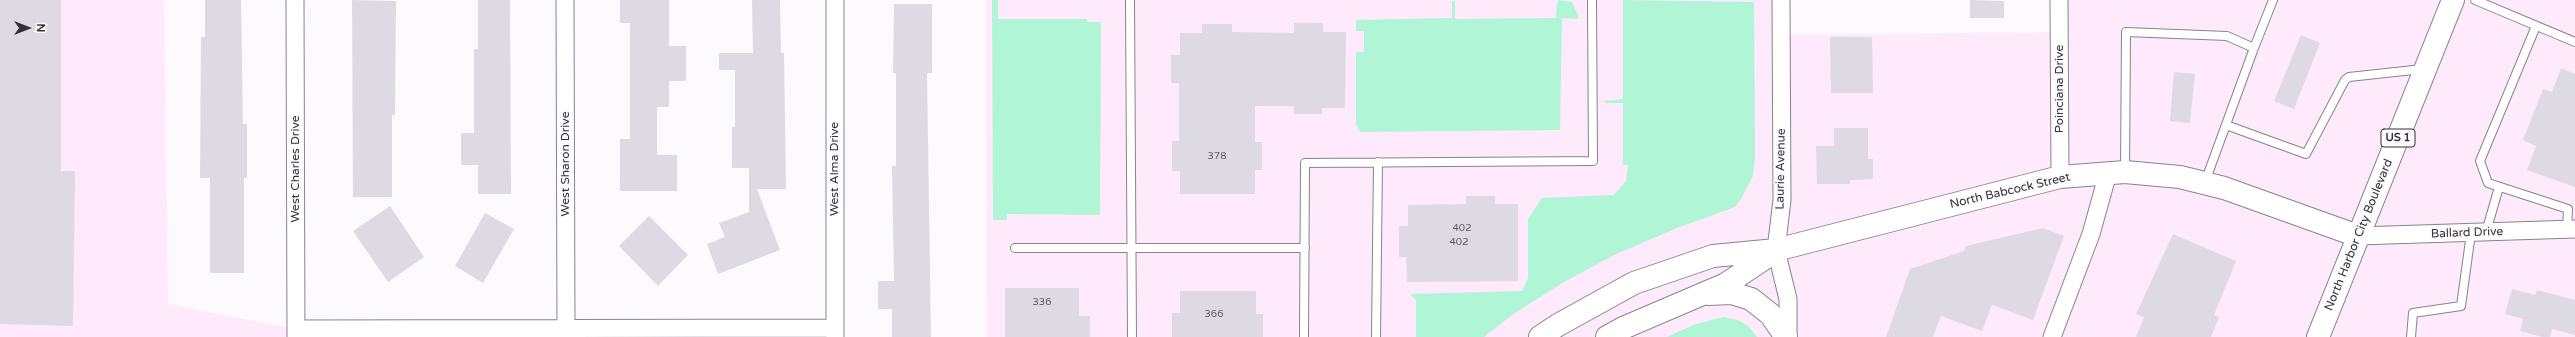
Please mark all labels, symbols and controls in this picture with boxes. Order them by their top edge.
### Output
north arrow [8,8,48,48]
text: N [34,24,47,32]
street label: Poinciana Drive [2053,45,2067,133]
street label: West Sharon Drive [559,112,573,216]
street label: West Charles Drive [289,115,303,223]
street label: West Alma Drive [828,122,842,216]
street label: Laurie Avenue [1773,128,1789,210]
road number: US 1 [2381,129,2415,147]
house number: 378 [1208,150,1226,162]
street label: North Harbor City Boulevard [2322,157,2396,313]
street label: North Babcock Street [1948,170,2072,212]
house number: 402 [1453,222,1471,234]
street label: Ballard Drive [2431,225,2503,241]
house number: 402 [1450,236,1468,248]
house number: 336 [1033,296,1051,308]
house number: 366 [1205,308,1223,320]

